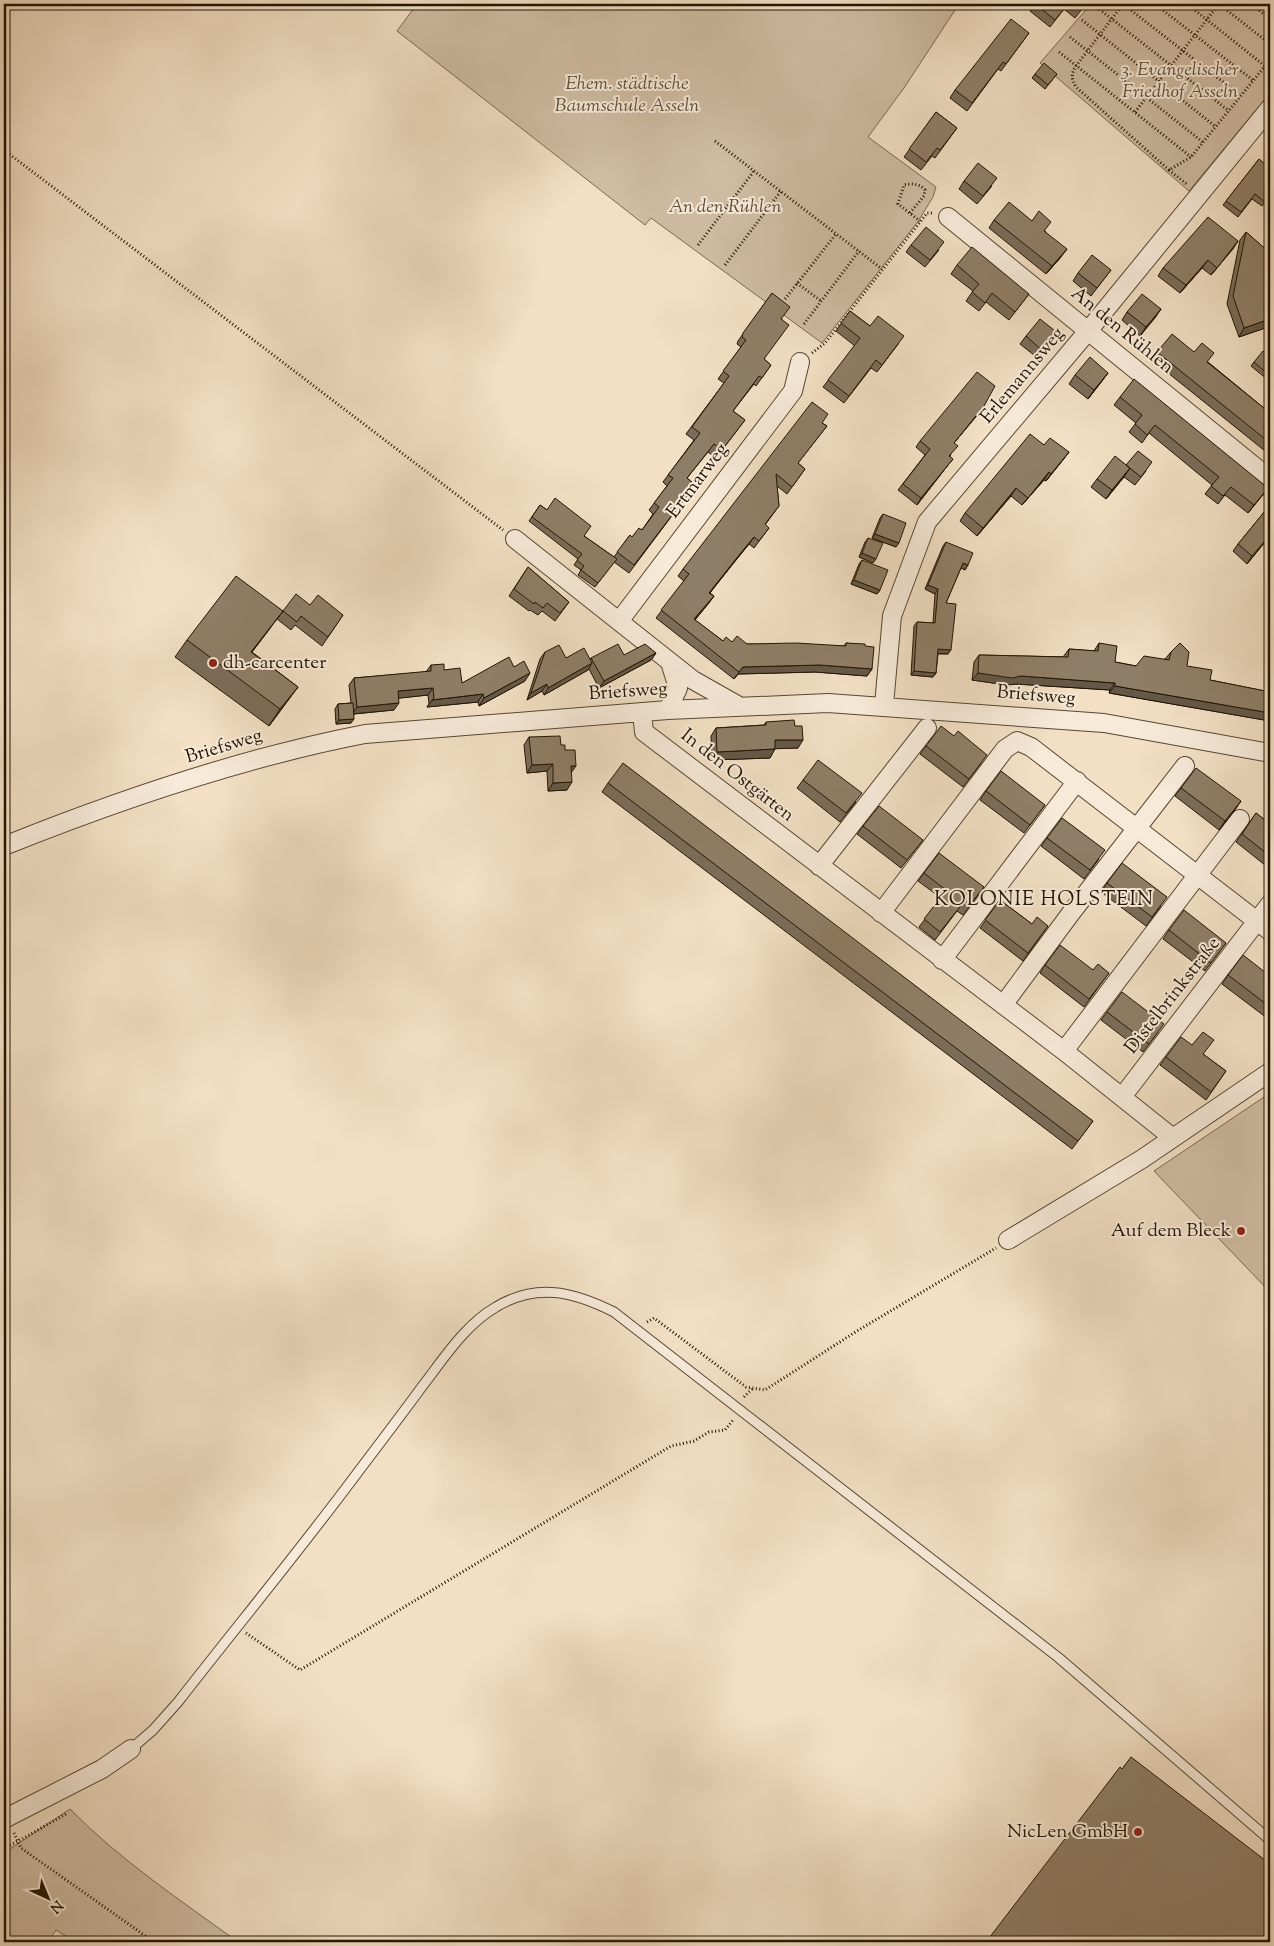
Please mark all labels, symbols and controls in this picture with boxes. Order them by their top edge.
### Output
park label: 3. Evangelischer Friedhof Asseln [1120,57,1239,106]
park label: Ehem. städtische Baumschule Asseln [555,71,699,120]
park label: An den Rühlen [669,194,782,221]
street label: An den Rühlen [1065,281,1179,381]
street label: Erlemannsweg [975,322,1071,430]
street label: Ertmarweg [661,438,735,524]
place label: dh-carcenter [223,650,326,677]
marker: dh-carcenter [207,657,219,669]
street label: Briefsweg [588,676,668,708]
street label: Briefsweg [995,679,1077,713]
street label: Briefsweg [182,723,266,771]
street label: In den Ostgärten [674,723,800,829]
district label: KOLONIE HOLSTEIN [934,886,1154,915]
street label: Distelbrinkstraße [1119,932,1227,1060]
place label: Auf dem Bleck [1111,1218,1232,1245]
marker: Auf dem Bleck [1235,1225,1247,1237]
place label: NicLen GmbH [1007,1819,1128,1846]
marker: NicLen GmbH [1132,1826,1144,1838]
north arrow [22,1874,72,1924]
text: N [45,1895,67,1917]

